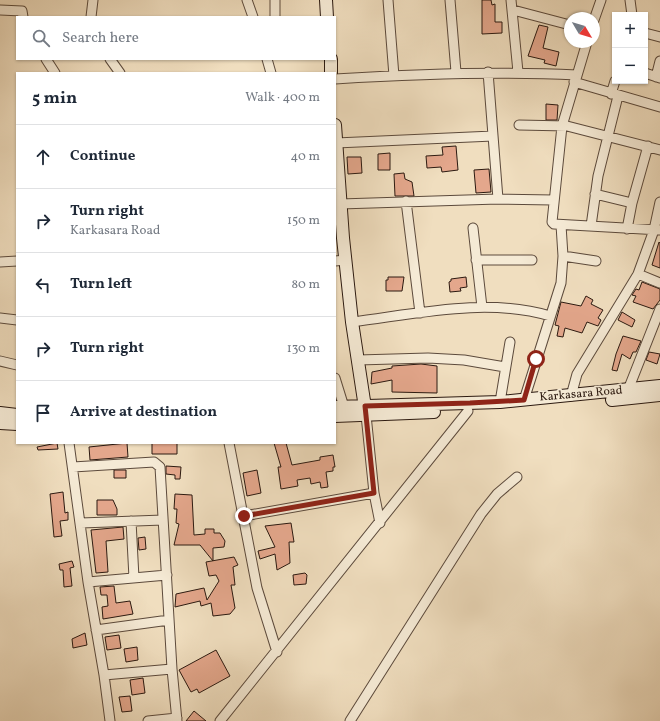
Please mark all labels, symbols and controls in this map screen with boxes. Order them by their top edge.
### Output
north arrow [564,12,600,48]
map controls [612,12,648,84]
button: + [612,12,648,48]
search box [16,16,336,60]
icon: search [30,27,52,49]
text: Search here [62,28,139,49]
button: − [612,48,648,84]
text: 5 min [32,87,77,110]
text: Walk · 400 m [245,89,320,107]
icon: ahead [32,146,54,168]
text: Continue [70,146,135,167]
text: 40 m [291,148,320,166]
text: Turn right [70,201,144,222]
icon: right [32,210,54,232]
text: 150 m [287,212,320,230]
text: Karkasara Road [70,222,160,240]
icon: left [32,274,54,296]
text: Turn left [70,274,132,295]
text: 80 m [291,276,320,294]
icon: right [32,338,54,360]
text: Turn right [70,338,144,359]
text: 130 m [287,340,320,358]
route start [527,350,545,368]
street label: Karkasara Road [539,382,623,406]
icon: arrive [32,402,54,424]
text: Arrive at destination [70,402,217,423]
route end [235,507,253,525]

